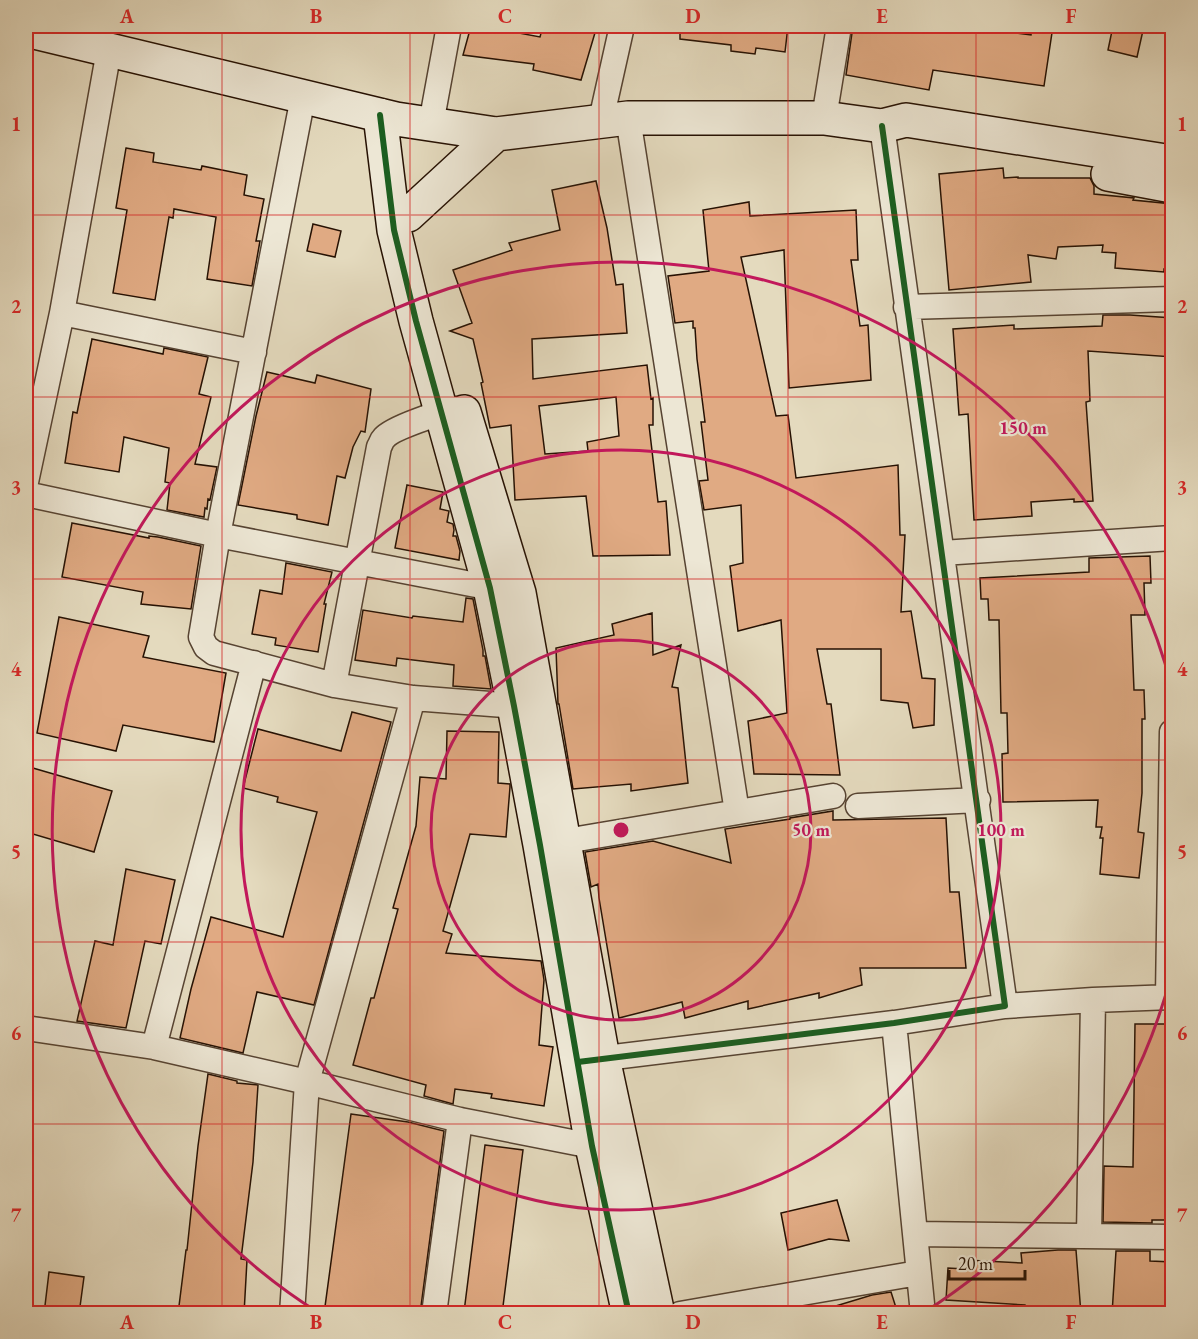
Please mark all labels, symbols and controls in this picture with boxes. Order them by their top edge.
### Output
text: A [119,3,135,29]
text: B [310,3,322,29]
text: C [498,3,512,29]
text: D [685,3,701,29]
text: E [876,3,888,29]
text: F [1066,3,1077,29]
text: 1 [11,111,21,137]
text: 1 [1177,111,1187,137]
text: 2 [11,293,22,319]
text: 2 [1177,293,1188,319]
text: 150 m [999,416,1047,439]
text: 3 [11,474,21,500]
text: 3 [1177,474,1187,500]
text: 4 [11,656,22,682]
text: 4 [1177,656,1188,682]
text: 50 m [792,818,830,841]
text: 100 m [977,818,1025,841]
centre of rings [611,820,631,840]
text: 5 [11,838,21,864]
text: 5 [1177,838,1187,864]
text: 6 [11,1020,22,1046]
text: 6 [1177,1020,1188,1046]
text: 7 [11,1202,22,1228]
text: 7 [1177,1202,1188,1228]
scale bar [949,1243,1026,1281]
text: 20 m [958,1252,993,1275]
text: A [119,1309,135,1335]
text: B [310,1309,322,1335]
text: C [498,1309,512,1335]
text: D [685,1309,701,1335]
text: E [876,1309,888,1335]
text: F [1066,1309,1077,1335]

